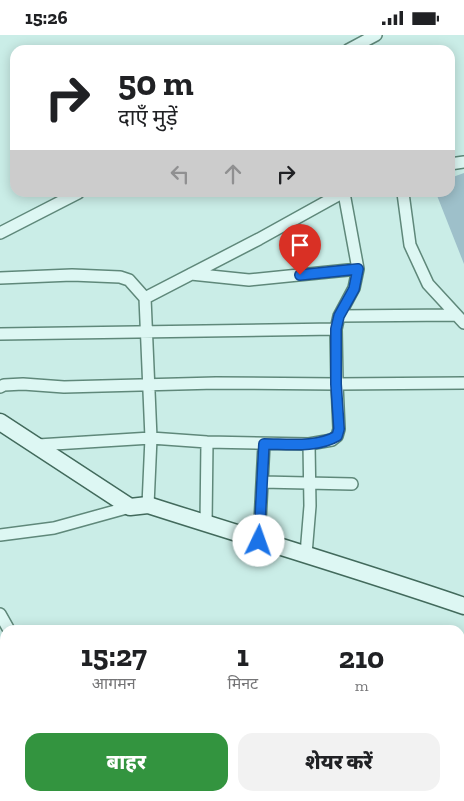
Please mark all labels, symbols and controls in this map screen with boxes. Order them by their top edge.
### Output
text: 15:26 [25,6,68,29]
text: 50 m [118,62,194,104]
icon: right [35,65,100,130]
text: दाएँ मुड़ें [118,104,177,131]
icon: left [166,160,194,188]
icon: ahead [219,160,247,188]
icon: right [272,160,300,188]
pin [279,224,321,275]
icon: arrive [286,231,314,259]
position arrow [232,514,284,566]
text: 15:27 [81,638,147,674]
text: 1 [237,638,249,674]
text: 210 [339,640,384,676]
text: आगमन [92,674,136,693]
text: मिनट [228,674,258,693]
text: m [355,676,368,695]
button: बाहर [25,733,228,791]
button: शेयर करें [238,733,440,791]

